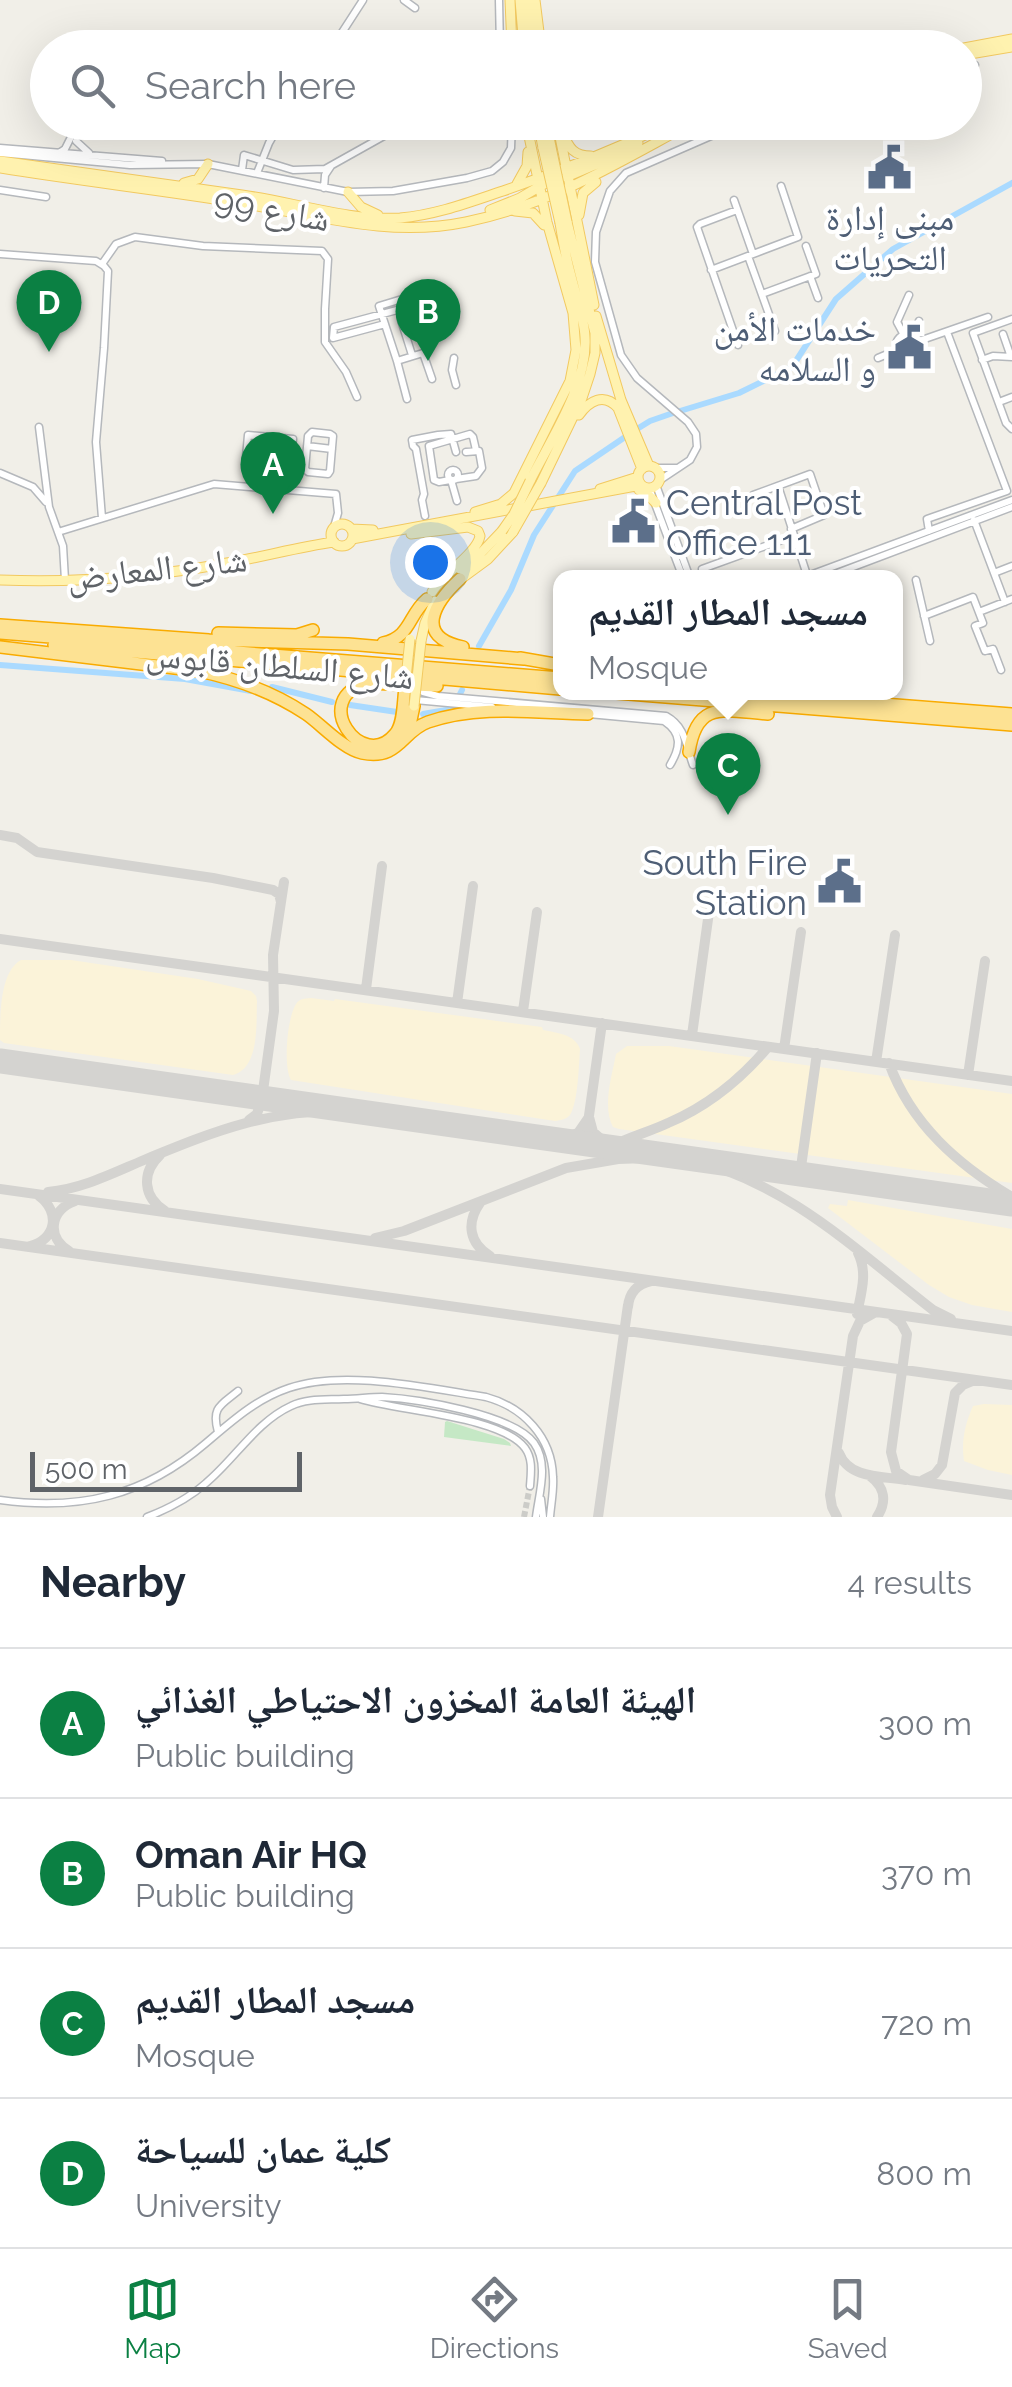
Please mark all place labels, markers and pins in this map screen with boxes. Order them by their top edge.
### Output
public building icon: مبنى إدارة التحريات [866,143,914,191]
place label: مبنى إدارة التحريات [826,197,954,278]
pin: D [17,270,82,352]
pin: B [396,278,460,361]
place label: خدمات الأمن و السلامه [713,308,876,389]
public building icon: خدمات الأمن و السلامه [885,324,933,372]
pin: A [240,432,306,514]
place label: Central Post Office 111 [666,482,862,563]
public building icon: Central Post Office 111 [609,498,657,546]
pin: C [696,732,760,815]
place label: South Fire Station [643,842,807,923]
public building icon: South Fire Station [816,858,864,906]

